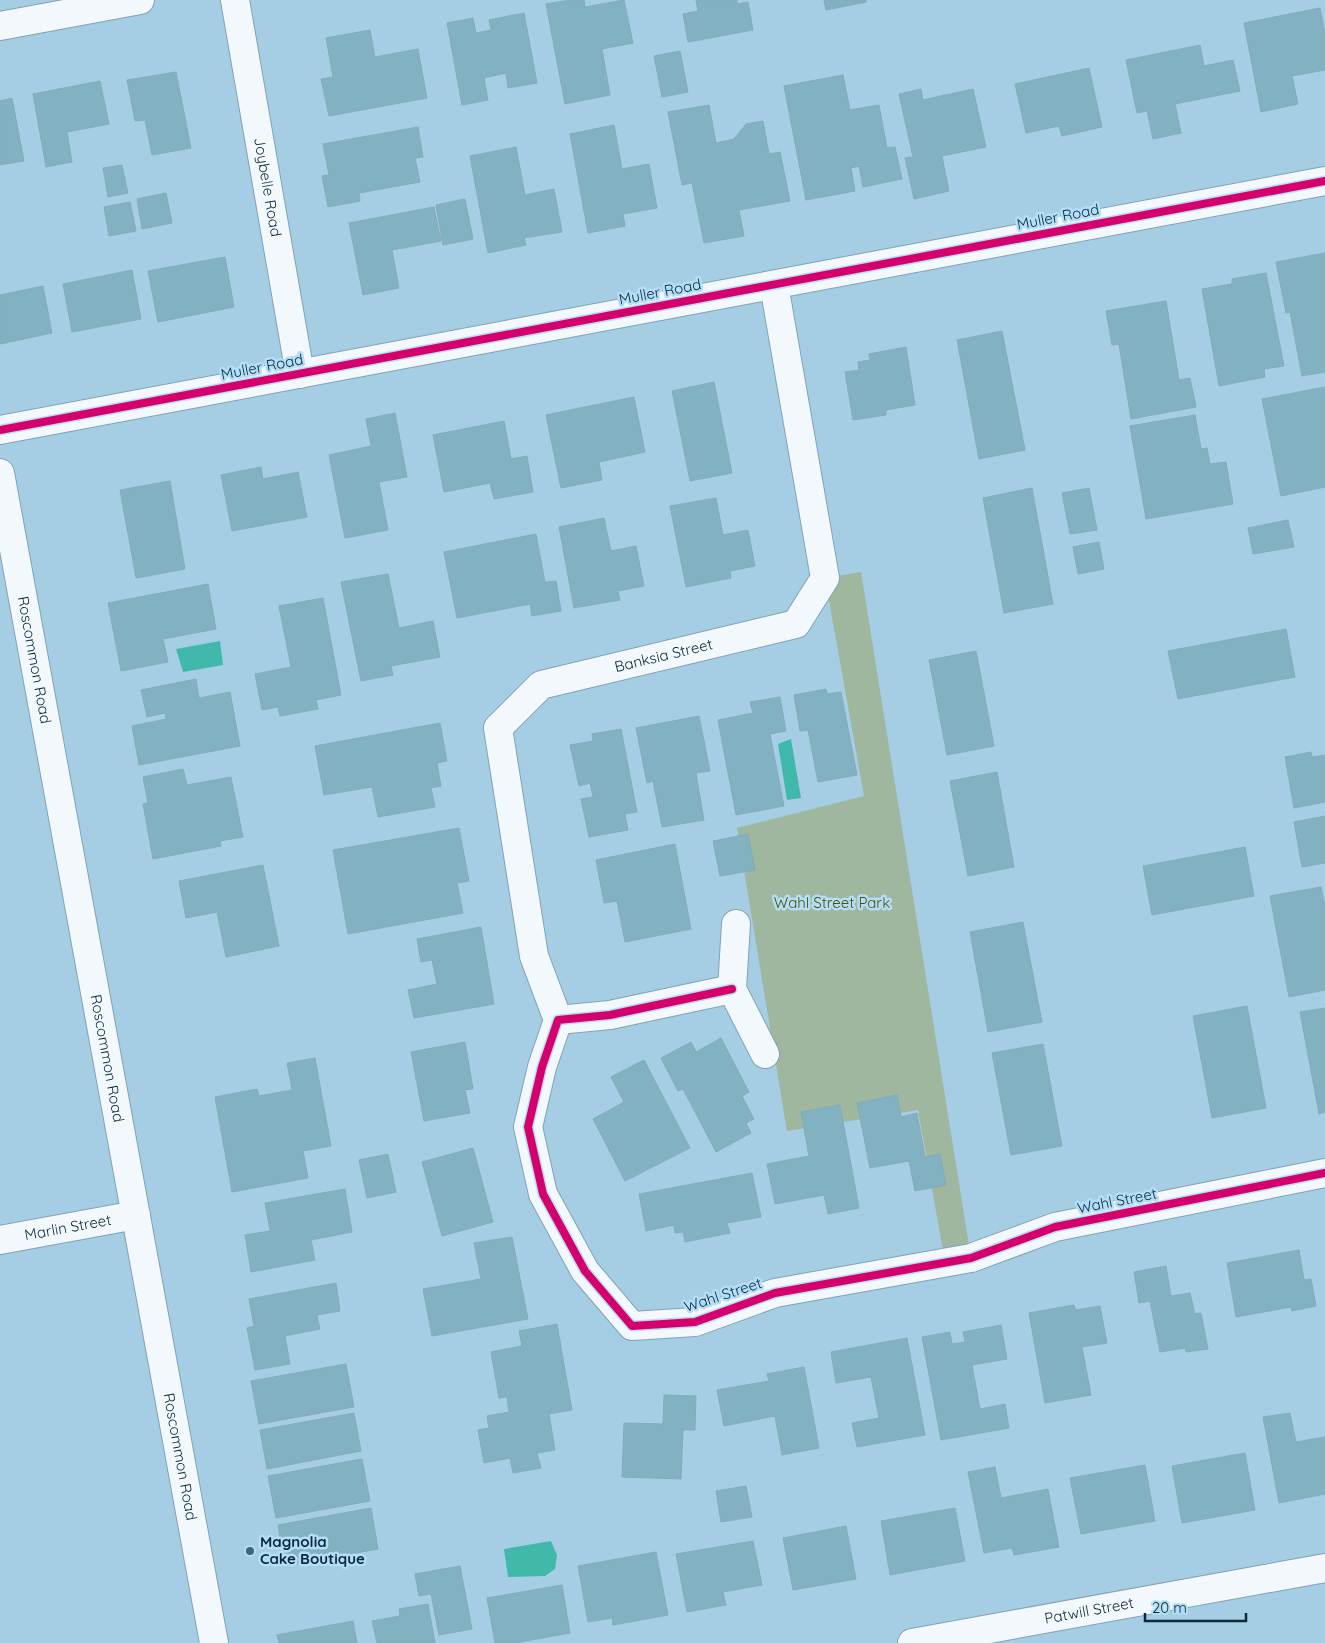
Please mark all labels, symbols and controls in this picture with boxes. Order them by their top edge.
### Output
street label: Joybelle Road [250,136,286,238]
street label: Muller Road [1015,199,1101,234]
street label: Muller Road [617,274,703,309]
street label: Muller Road [219,349,305,384]
street label: Roscommon Road [14,594,56,725]
street label: Banksia Street [613,634,714,676]
park label: Wahl Street Park [774,893,890,912]
street label: Roscommon Road [87,993,129,1124]
street label: Wahl Street [1076,1184,1158,1218]
street label: Marlin Street [23,1210,113,1244]
street label: Wahl Street [682,1273,764,1316]
street label: Roscommon Road [159,1391,201,1522]
place label: Magnolia Cake Boutique [260,1532,365,1568]
marker: Magnolia Cake Boutique [244,1545,256,1557]
scale bar [1145,1590,1246,1622]
street label: Patwill Street [1043,1593,1135,1628]
text: 20 m [1152,1598,1187,1617]

